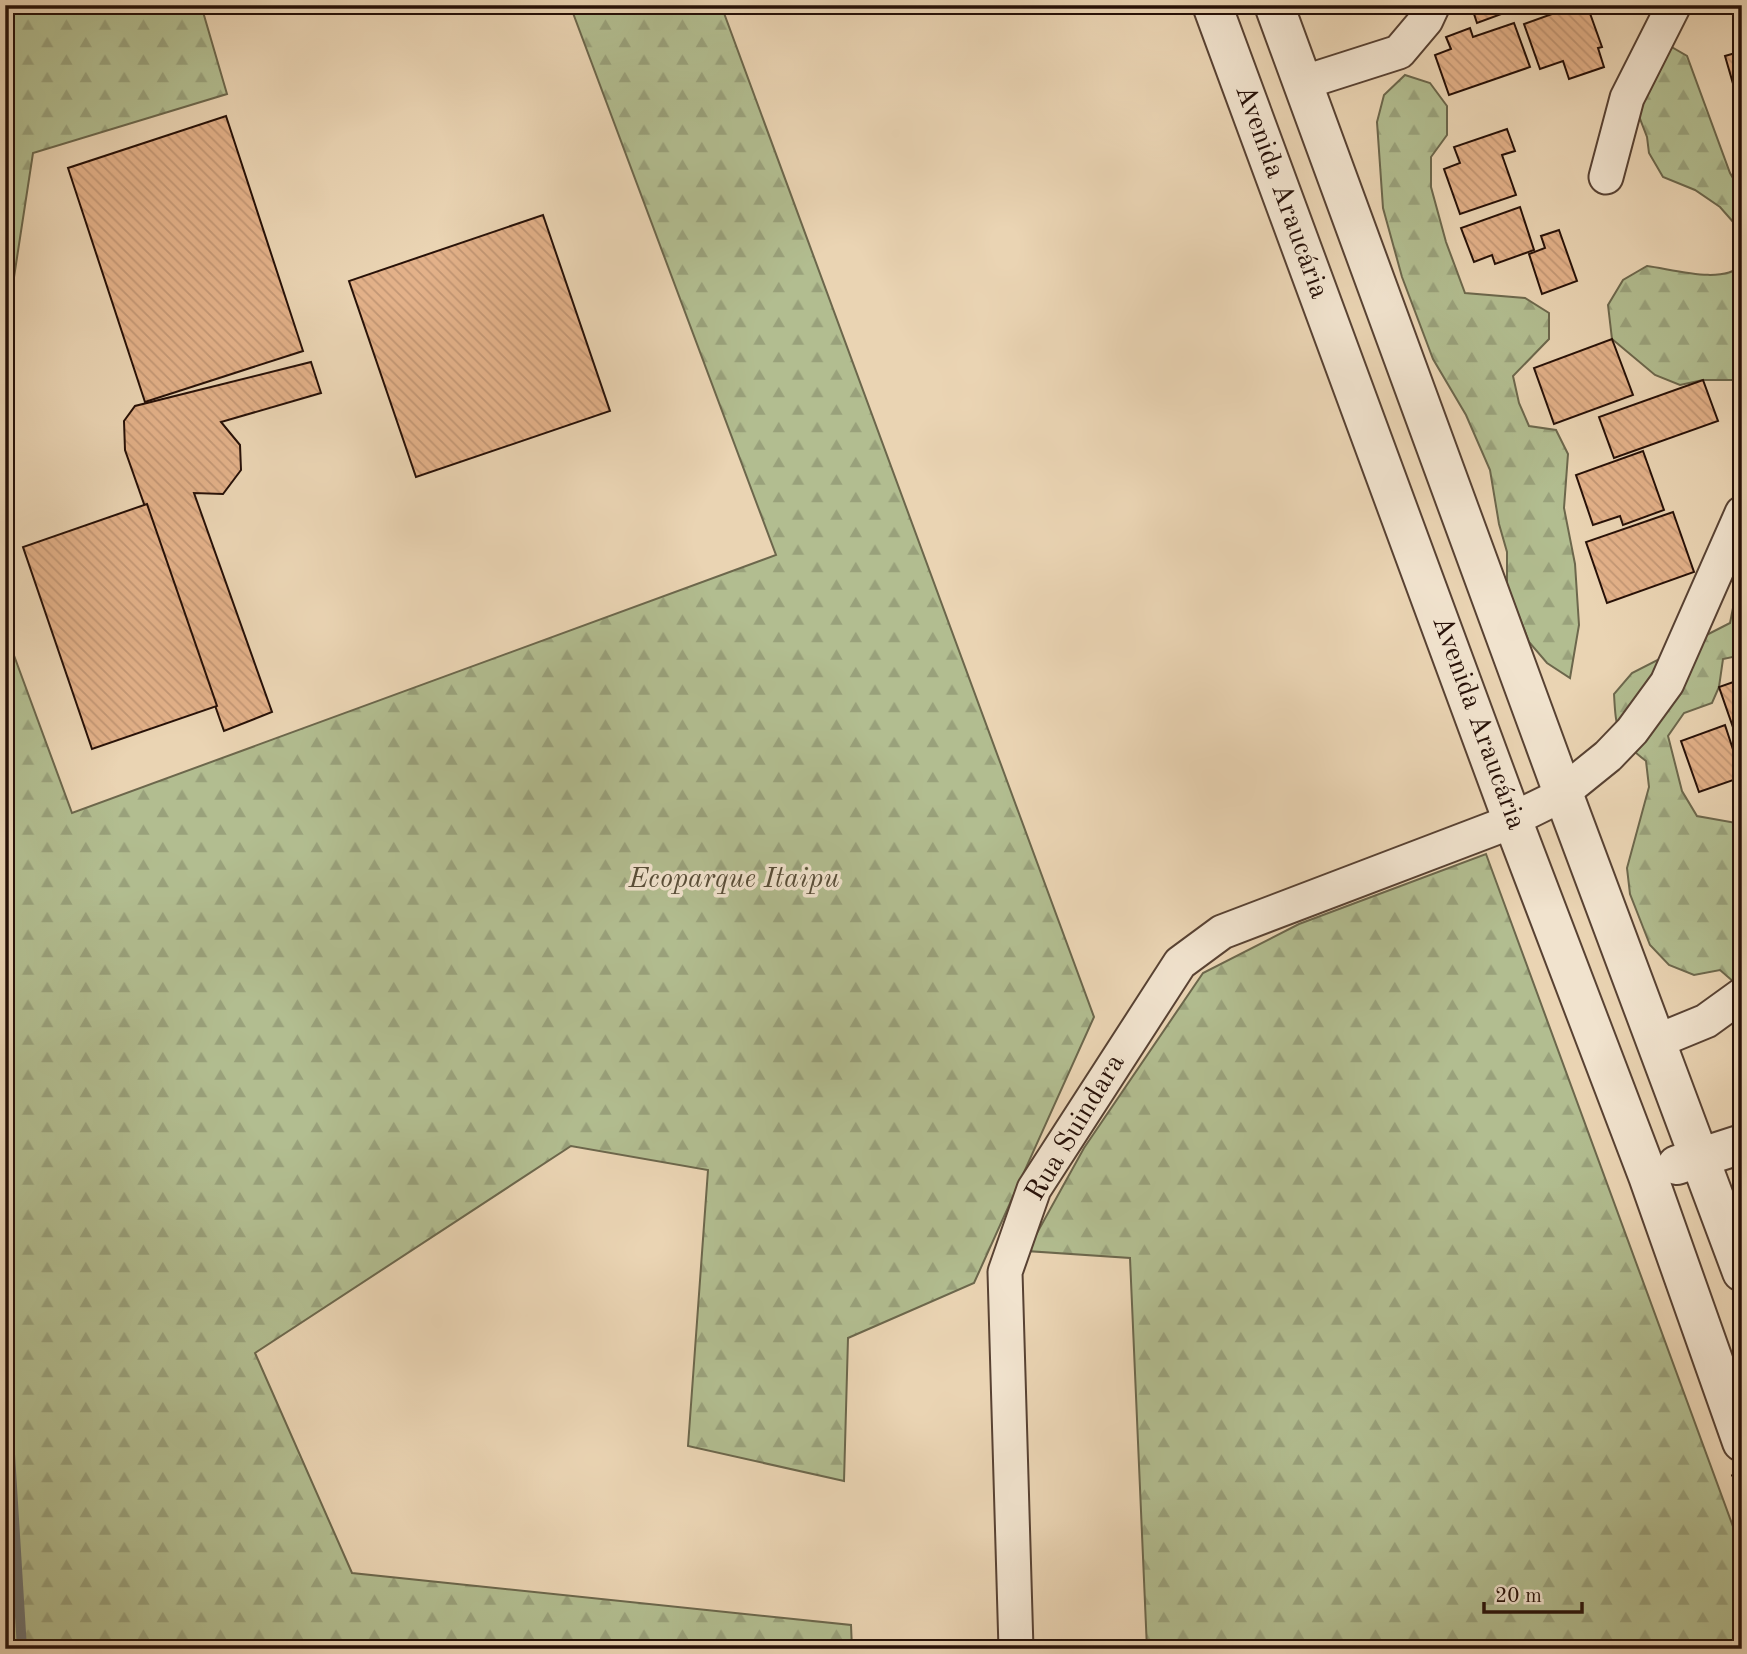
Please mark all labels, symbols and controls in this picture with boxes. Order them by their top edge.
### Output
street label: Avenida Araucária [1229,81,1333,303]
street label: Avenida Araucária [1426,612,1530,834]
park label: Ecoparque Itaipu [627,866,840,894]
street label: Rua Suindara [1021,1050,1131,1206]
scale bar [1484,1570,1582,1614]
text: 20 m [1495,1586,1542,1607]

